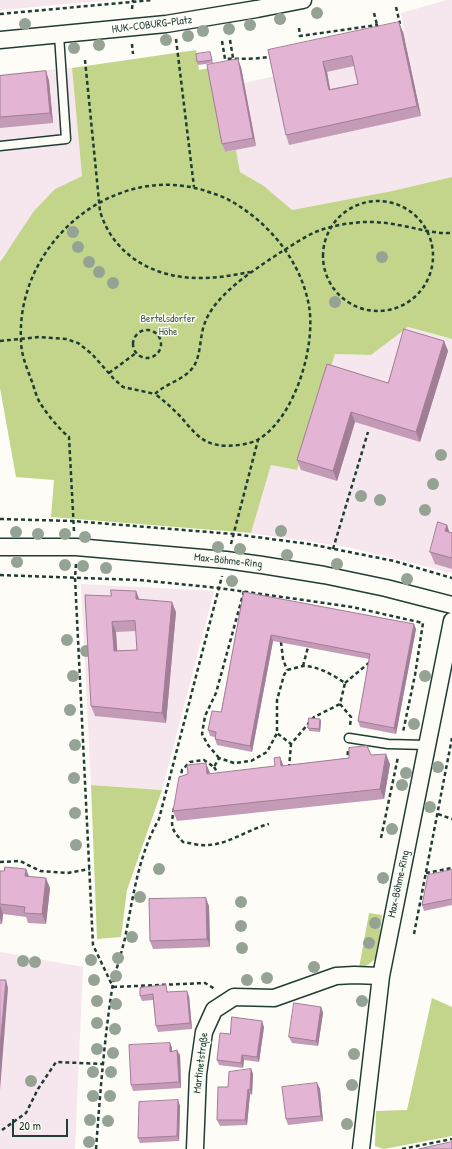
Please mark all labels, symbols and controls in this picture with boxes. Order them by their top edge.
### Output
street label: HUK-COBURG-Platz [111,14,193,36]
park label: Bertelsdorfer Höhe [140,312,196,338]
street label: Max-Böhme-Ring [193,551,263,571]
street label: Max-Böhme-Ring [385,849,413,919]
street label: Martinetstraße [191,1032,211,1094]
scale bar [14,1111,70,1137]
text: 20 m [19,1117,41,1134]

